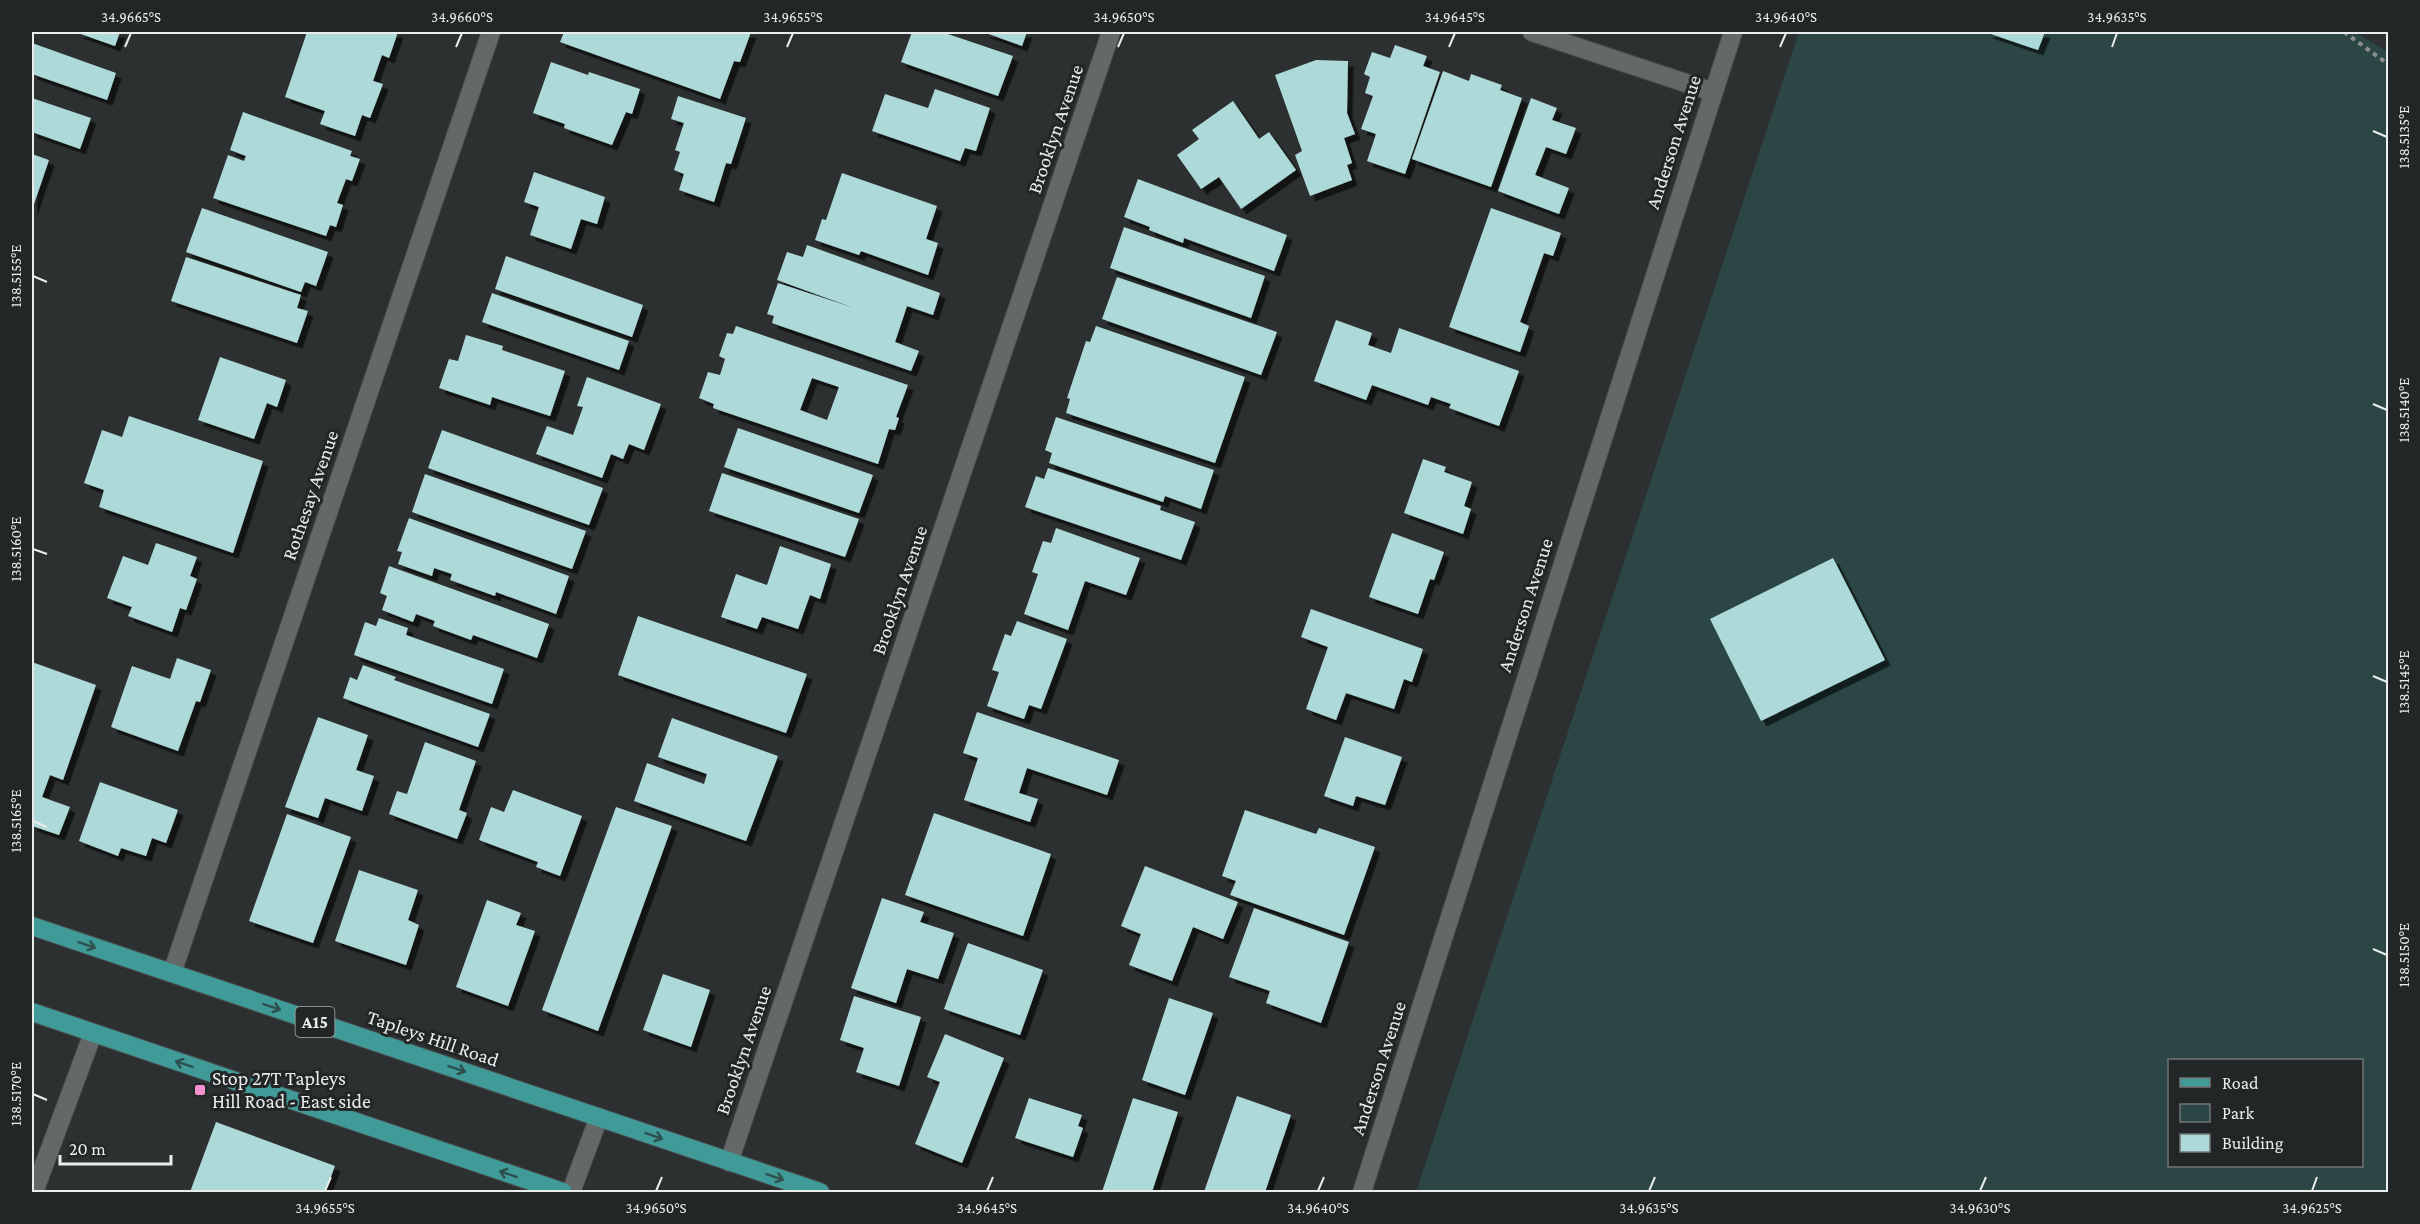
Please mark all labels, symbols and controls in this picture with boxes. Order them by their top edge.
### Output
text: 34.9665°S [101,9,161,25]
text: 34.9660°S [431,9,493,25]
text: 34.9655°S [763,9,823,25]
text: 34.9650°S [1093,9,1155,25]
text: 34.9645°S [1425,9,1485,25]
text: 34.9640°S [1755,9,1817,25]
text: 34.9635°S [2087,9,2147,25]
street label: Brooklyn Avenue [1023,61,1088,197]
street label: Anderson Avenue [1641,72,1705,212]
text: 138.5135°E [2396,106,2412,168]
text: 138.5155°E [8,245,24,307]
text: 138.5140°E [2396,377,2412,443]
street label: Rothesay Avenue [277,427,344,563]
text: 138.5160°E [8,517,24,581]
street label: Brooklyn Avenue [867,522,932,658]
street label: Anderson Avenue [1493,535,1557,675]
text: 138.5145°E [2396,650,2412,714]
text: 138.5165°E [8,789,24,853]
text: 138.5150°E [2396,923,2412,987]
one-way arrow [77,940,96,951]
street label: Brooklyn Avenue [711,982,776,1118]
street label: Anderson Avenue [1346,998,1410,1138]
one-way arrow [262,1002,281,1013]
street label: Tapleys Hill Road [364,1005,502,1072]
road number: A15 [296,1007,334,1037]
one-way arrow [175,1057,194,1068]
legend [2168,1059,2363,1167]
text: 138.5170°E [8,1062,24,1126]
one-way arrow [447,1064,466,1075]
place label: Stop 27T Tapleys Hill Road - East side [212,1067,371,1112]
text: Road [2222,1073,2259,1093]
marker: Stop 27T Tapleys Hill Road - East side [193,1083,207,1097]
text: Park [2222,1103,2254,1123]
scale bar [60,1128,171,1166]
one-way arrow [644,1131,663,1142]
text: Building [2222,1133,2284,1153]
text: 20 m [69,1139,106,1159]
one-way arrow [499,1167,518,1178]
one-way arrow [765,1173,784,1184]
text: 34.9655°S [295,1200,355,1216]
text: 34.9650°S [625,1200,687,1216]
text: 34.9645°S [957,1200,1017,1216]
text: 34.9640°S [1287,1200,1349,1216]
text: 34.9635°S [1619,1200,1679,1216]
text: 34.9630°S [1950,1200,2010,1216]
text: 34.9625°S [2282,1200,2342,1216]

